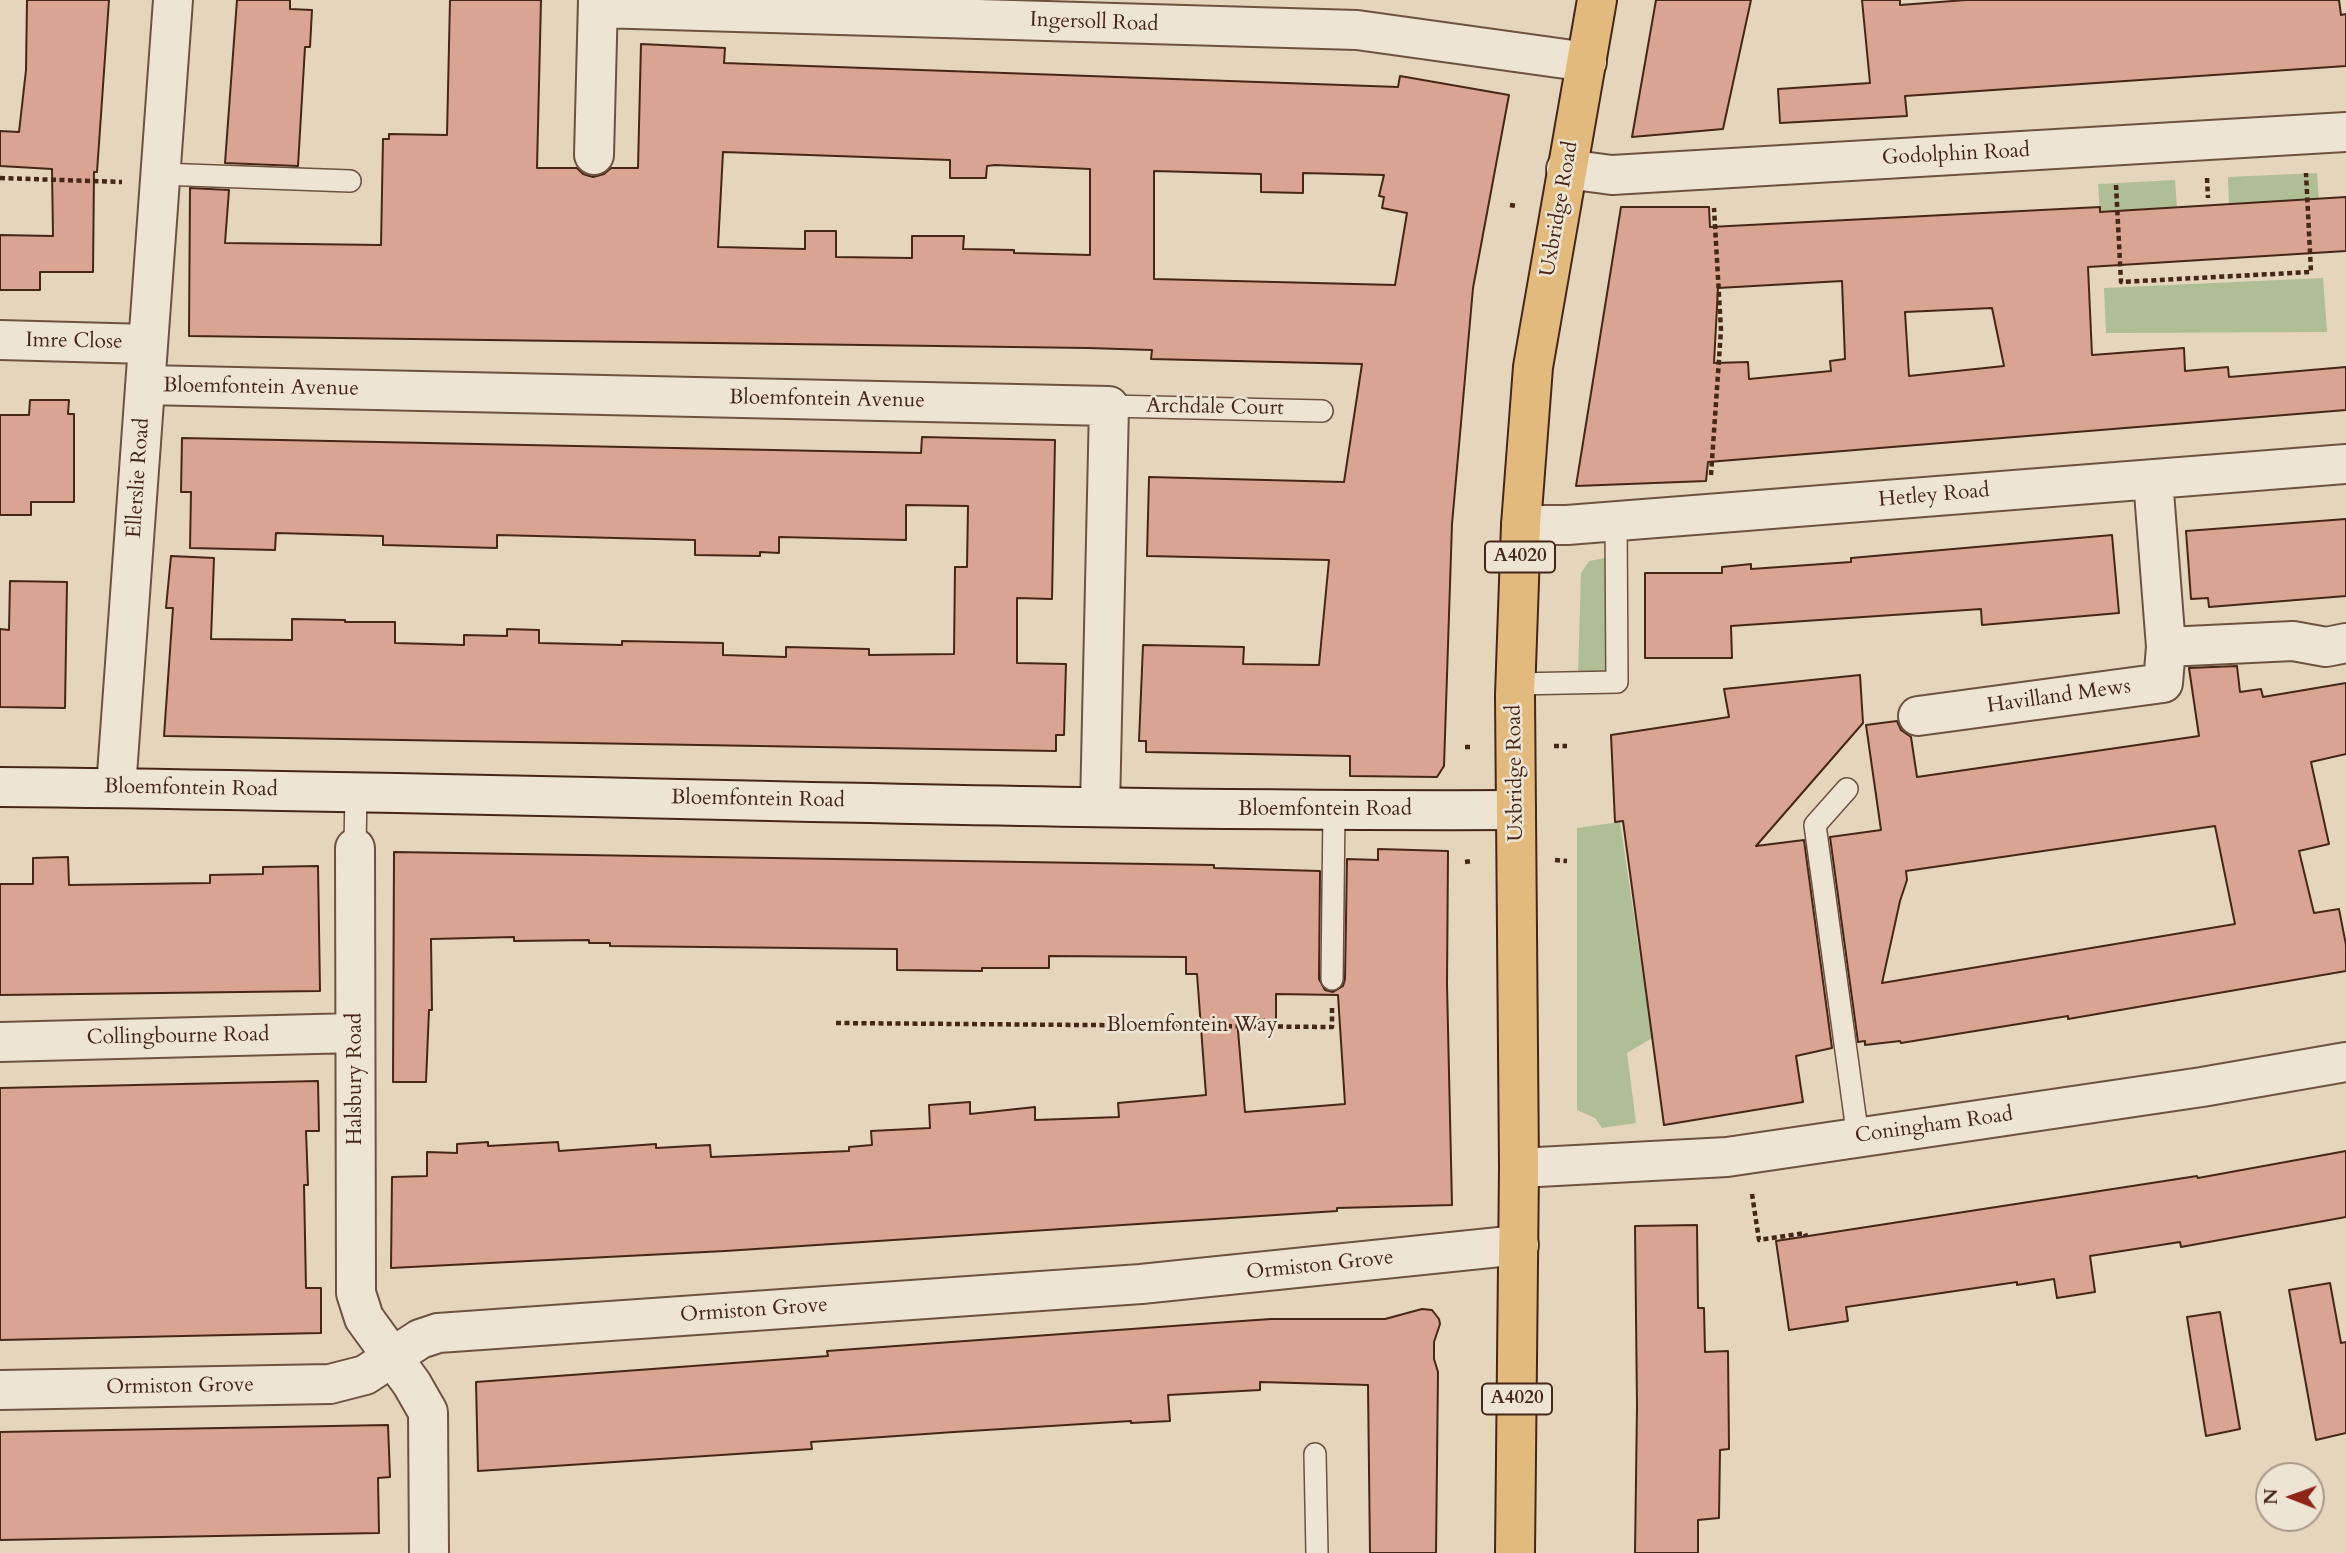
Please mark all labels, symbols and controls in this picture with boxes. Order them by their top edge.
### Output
street label: Ingersoll Road [1029,8,1159,38]
street label: Godolphin Road [1881,139,2031,171]
street label: Uxbridge Road [1536,140,1584,278]
street label: Imre Close [25,329,123,355]
street label: Bloemfontein Avenue [163,374,359,402]
street label: Bloemfontein Avenue [729,386,925,414]
street label: Archdale Court [1146,394,1284,422]
street label: Ellerslie Road [122,417,156,539]
street label: Hetley Road [1877,479,1991,513]
road number: A4020 [1485,542,1555,572]
street label: Havilland Mews [1986,674,2132,720]
street label: Uxbridge Road [1502,704,1530,842]
street label: Bloemfontein Road [104,775,278,803]
street label: Bloemfontein Road [671,786,845,814]
street label: Bloemfontein Road [1238,797,1412,823]
street label: Halsbury Road [343,1013,369,1145]
street label: Bloemfontein Way [1107,1013,1277,1039]
street label: Collingbourne Road [86,1023,270,1051]
street label: Coningham Road [1853,1102,2015,1150]
street label: Ormiston Grove [1245,1246,1395,1286]
street label: Ormiston Grove [679,1293,829,1329]
street label: Ormiston Grove [106,1373,254,1401]
road number: A4020 [1482,1384,1552,1414]
north arrow [2255,1462,2325,1532]
text: N [2258,1488,2284,1505]

